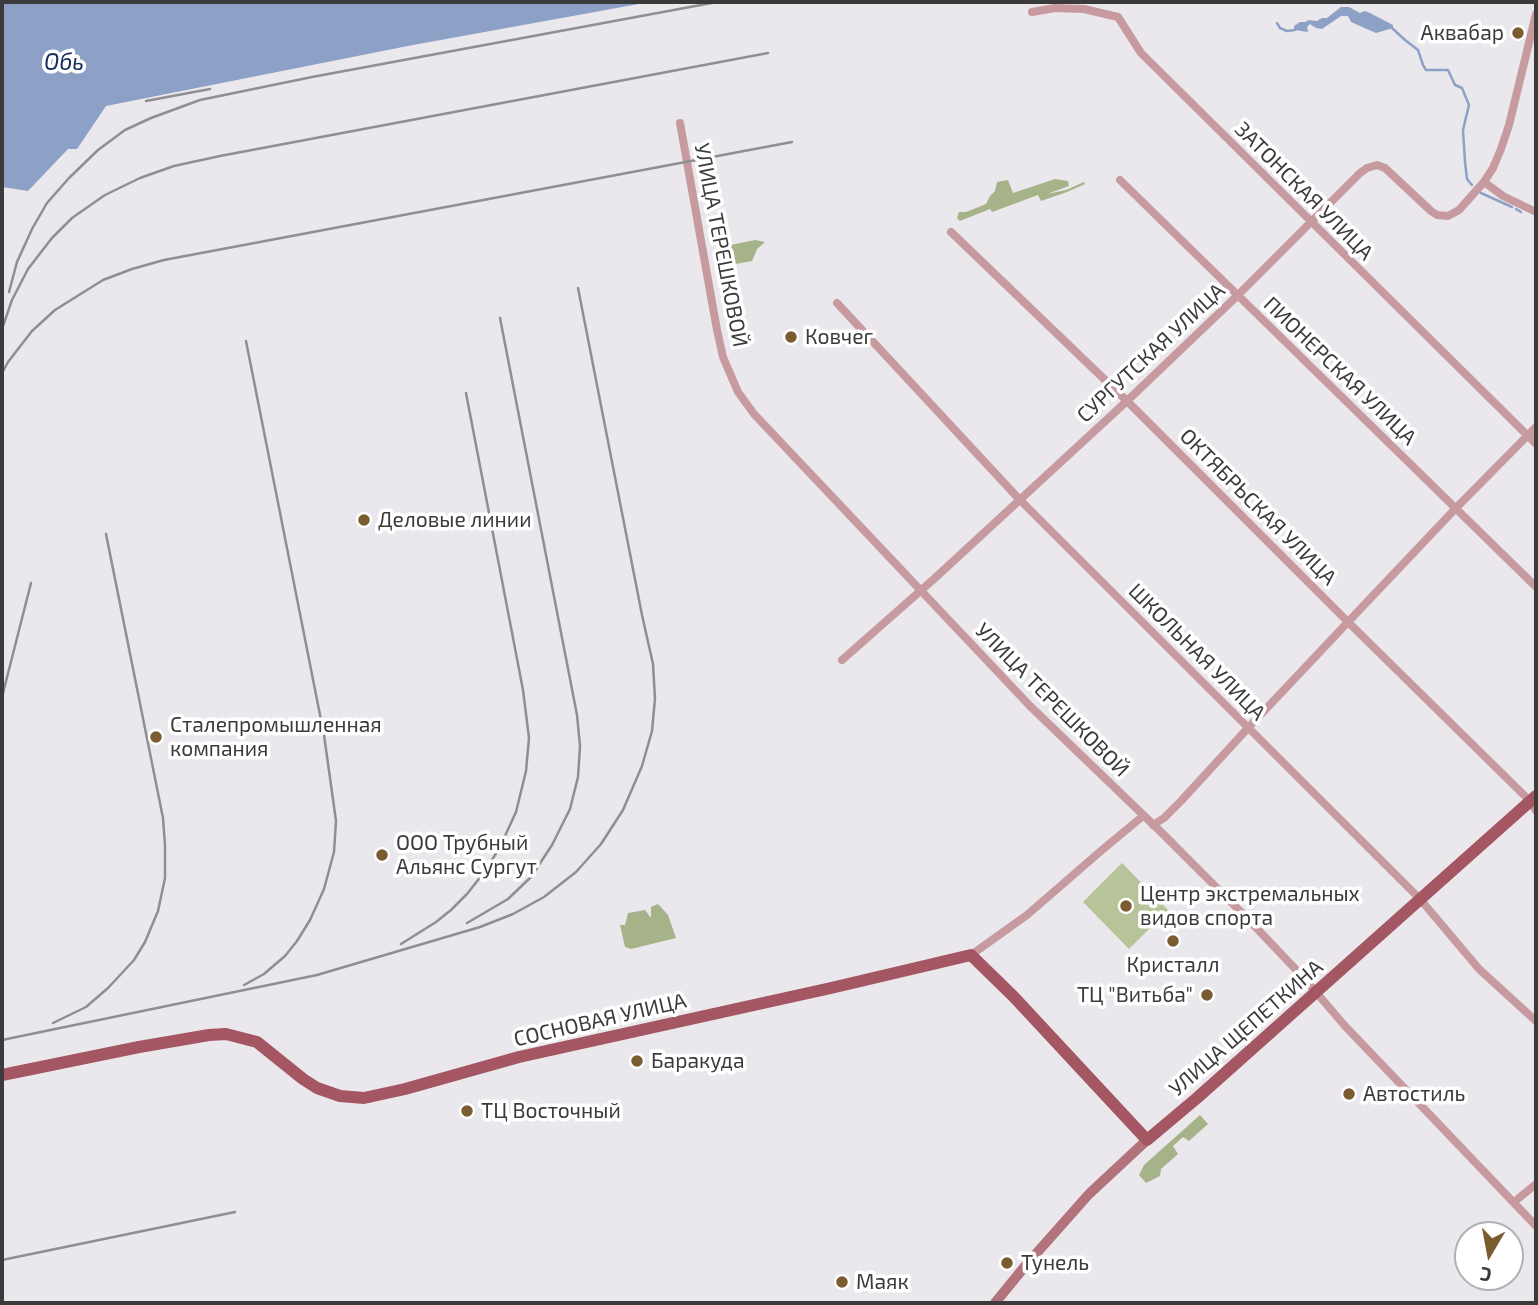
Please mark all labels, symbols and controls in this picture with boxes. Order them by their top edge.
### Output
place label: Аквабар [1421,20,1504,46]
marker: Аквабар [1510,25,1526,41]
water label: Обь [44,48,84,76]
street label: ЗАТОНСКАЯ УЛИЦА [1230,117,1378,265]
street label: УЛИЦА ТЕРЕШКОВОЙ [689,141,753,349]
street label: СУРГУТСКАЯ УЛИЦА [1072,278,1230,428]
street label: ПИОНЕРСКАЯ УЛИЦА [1258,292,1422,450]
place label: Ковчег [805,324,873,350]
marker: Ковчег [783,329,799,345]
street label: ОКТЯБРЬСКАЯ УЛИЦА [1174,423,1342,591]
place label: Деловые линии [378,507,531,533]
marker: Деловые линии [356,512,372,528]
street label: ШКОЛЬНАЯ УЛИЦА [1123,578,1271,726]
street label: УЛИЦА ТЕРЕШКОВОЙ [970,618,1134,782]
place label: Сталепромышленная компания [170,712,382,762]
marker: Сталепромышленная компания [148,729,164,745]
place label: ООО Трубный Альянс Сургут [396,830,537,880]
marker: ООО Трубный Альянс Сургут [374,847,390,863]
place label: Центр экстремальных видов спорта [1140,881,1360,931]
marker: Центр экстремальных видов спорта [1118,898,1134,914]
marker: Кристалл [1165,933,1181,949]
place label: Кристалл [1127,952,1219,978]
street label: УЛИЦА ЩЕПЕТКИНА [1164,954,1328,1102]
place label: ТЦ "Витьба" [1077,982,1193,1008]
marker: ТЦ "Витьба" [1199,987,1215,1003]
street label: СОСНОВАЯ УЛИЦА [511,988,689,1052]
place label: Баракуда [651,1048,745,1074]
marker: Баракуда [629,1053,645,1069]
place label: Автостиль [1363,1081,1465,1107]
marker: Автостиль [1341,1086,1357,1102]
place label: ТЦ Восточный [481,1098,621,1124]
marker: ТЦ Восточный [459,1103,475,1119]
north arrow [1454,1221,1524,1291]
place label: Тунель [1021,1250,1089,1276]
marker: Тунель [999,1255,1015,1271]
text: С [1478,1263,1493,1288]
place label: Маяк [856,1269,909,1295]
marker: Маяк [834,1274,850,1290]

